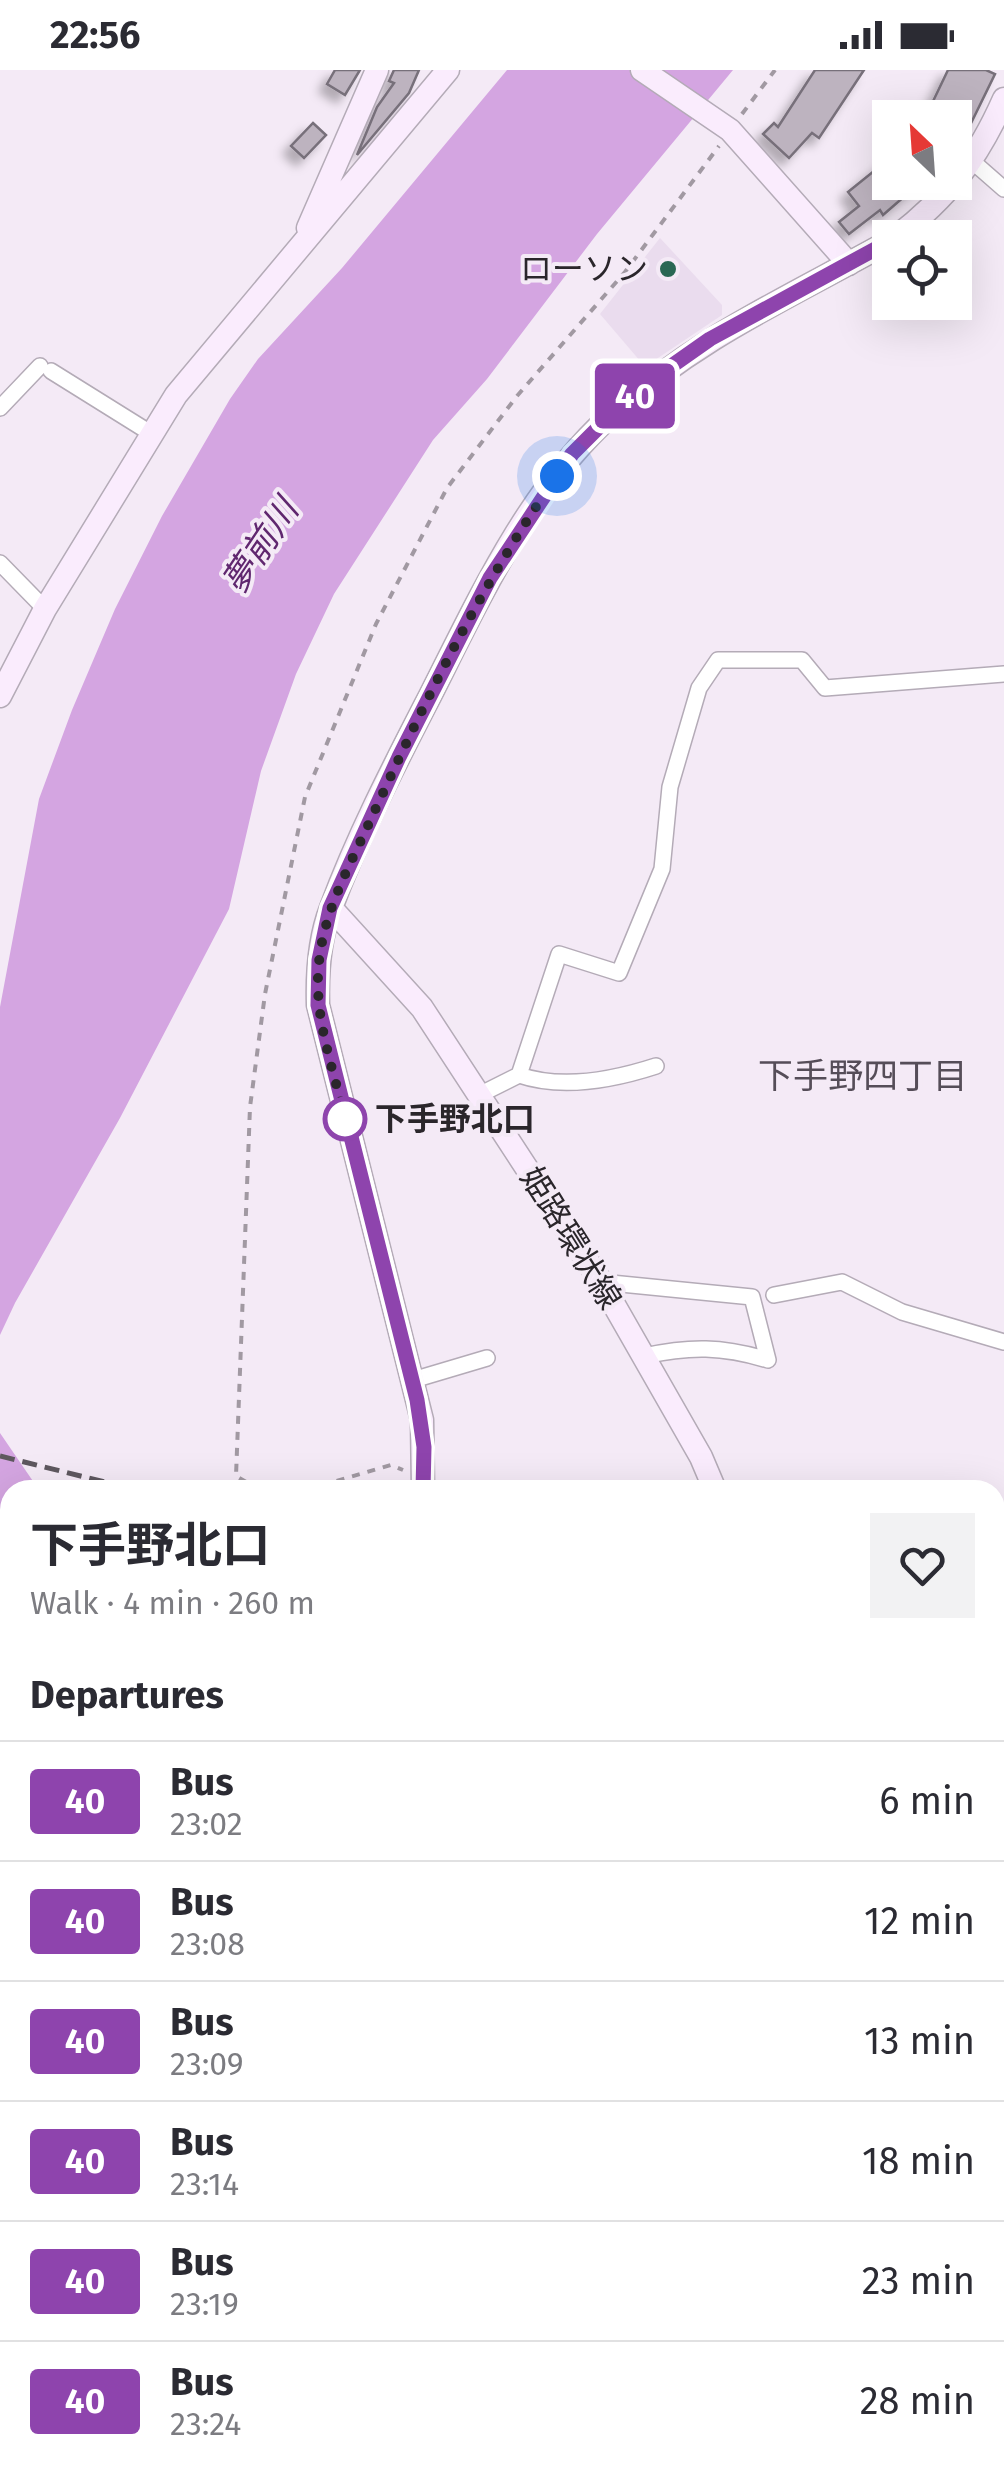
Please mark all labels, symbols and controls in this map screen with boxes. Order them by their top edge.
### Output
text: 22:56 [50,12,141,58]
north arrow [872,100,972,200]
map controls [872,100,972,320]
button: locate [872,220,972,320]
place label: ローソン [520,250,648,288]
marker: ローソン [657,258,679,280]
line badge: 40 [590,364,680,428]
text: 40 [615,375,655,417]
your location [532,451,582,501]
water label: 夢前川 [213,487,309,601]
district label: 下手野四丁目 [758,1055,968,1097]
marker: 下手野北口 [324,1098,366,1140]
place label: 下手野北口 [375,1100,535,1138]
street label: 姫路環状線 [512,1160,630,1316]
button: heart [870,1513,975,1618]
text: 下手野北口 [30,1517,270,1575]
text: Walk · 4 min · 260 m [30,1584,315,1622]
text: Departures [30,1672,224,1718]
text: Bus [170,1759,234,1805]
text: 6 min [879,1778,975,1824]
text: 40 [65,1780,105,1822]
text: 23:02 [170,1805,243,1843]
text: Bus [170,1879,234,1925]
text: 12 min [864,1898,975,1944]
text: 40 [65,1900,105,1942]
text: 23:08 [170,1925,245,1963]
text: Bus [170,1999,234,2045]
text: 13 min [864,2018,975,2064]
text: 40 [65,2020,105,2062]
text: 23:09 [170,2045,244,2083]
text: Bus [170,2119,234,2165]
text: 18 min [862,2138,975,2184]
text: 40 [65,2140,105,2182]
text: 23:14 [170,2165,239,2203]
text: Bus [170,2239,234,2285]
text: 23 min [862,2258,975,2304]
text: 40 [65,2260,105,2302]
text: 23:19 [170,2285,239,2323]
text: Bus [170,2359,234,2405]
text: 28 min [860,2378,975,2424]
text: 40 [65,2380,105,2422]
text: 23:24 [170,2405,241,2443]

